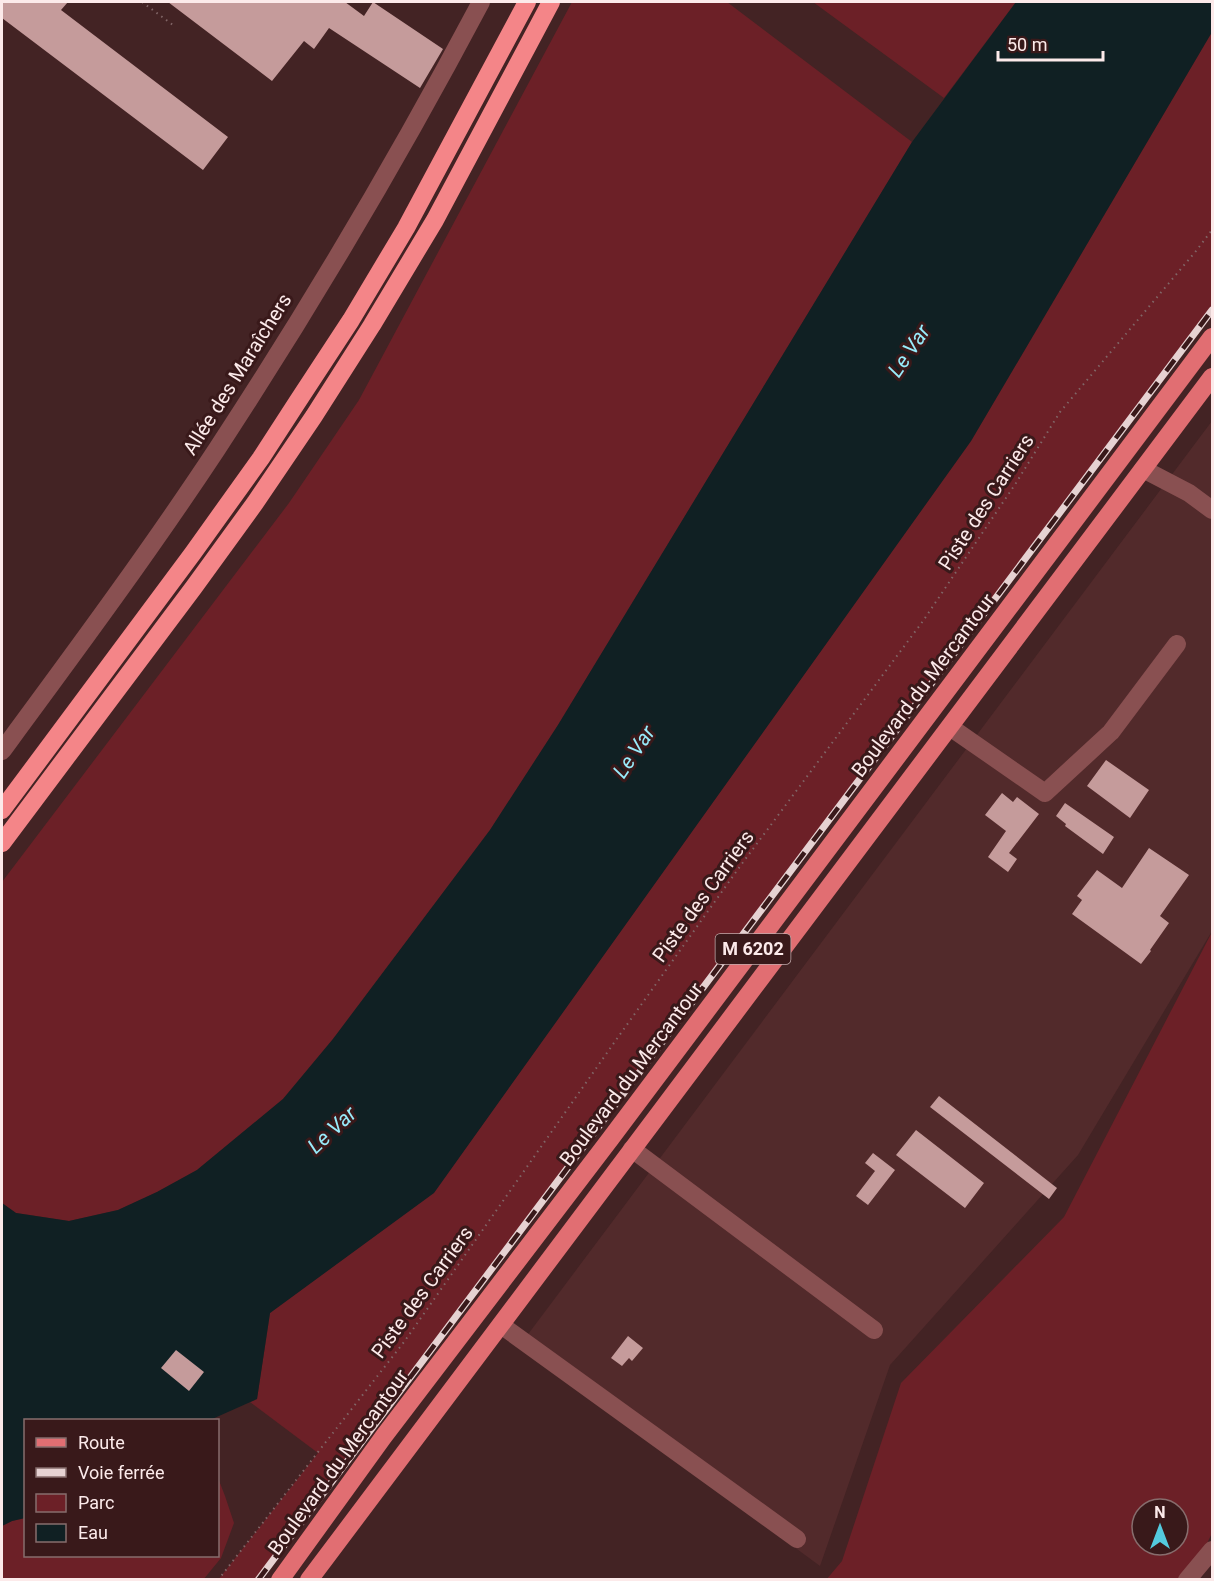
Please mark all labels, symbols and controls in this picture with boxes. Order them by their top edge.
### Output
scale bar [998,24,1103,62]
text: 50 m [1007,34,1047,55]
street label: Allée des Maraîchers [178,289,296,459]
water label: Le Var [883,320,936,382]
street label: Piste des Carriers [933,430,1039,574]
street label: Boulevard du Mercantour [846,588,1000,781]
water label: Le Var [608,721,661,783]
street label: Piste des Carriers [647,825,759,967]
road number: M 6202 [716,934,790,964]
street label: Boulevard du Mercantour [554,977,708,1170]
water label: Le Var [303,1101,362,1158]
street label: Piste des Carriers [366,1221,478,1363]
street label: Boulevard du Mercantour [263,1364,413,1559]
legend [24,1419,219,1557]
text: Route [78,1432,125,1453]
text: Voie ferrée [78,1462,164,1483]
text: Parc [78,1492,114,1513]
north arrow [1130,1497,1190,1557]
text: N [1154,1503,1166,1522]
text: Eau [78,1522,108,1543]

